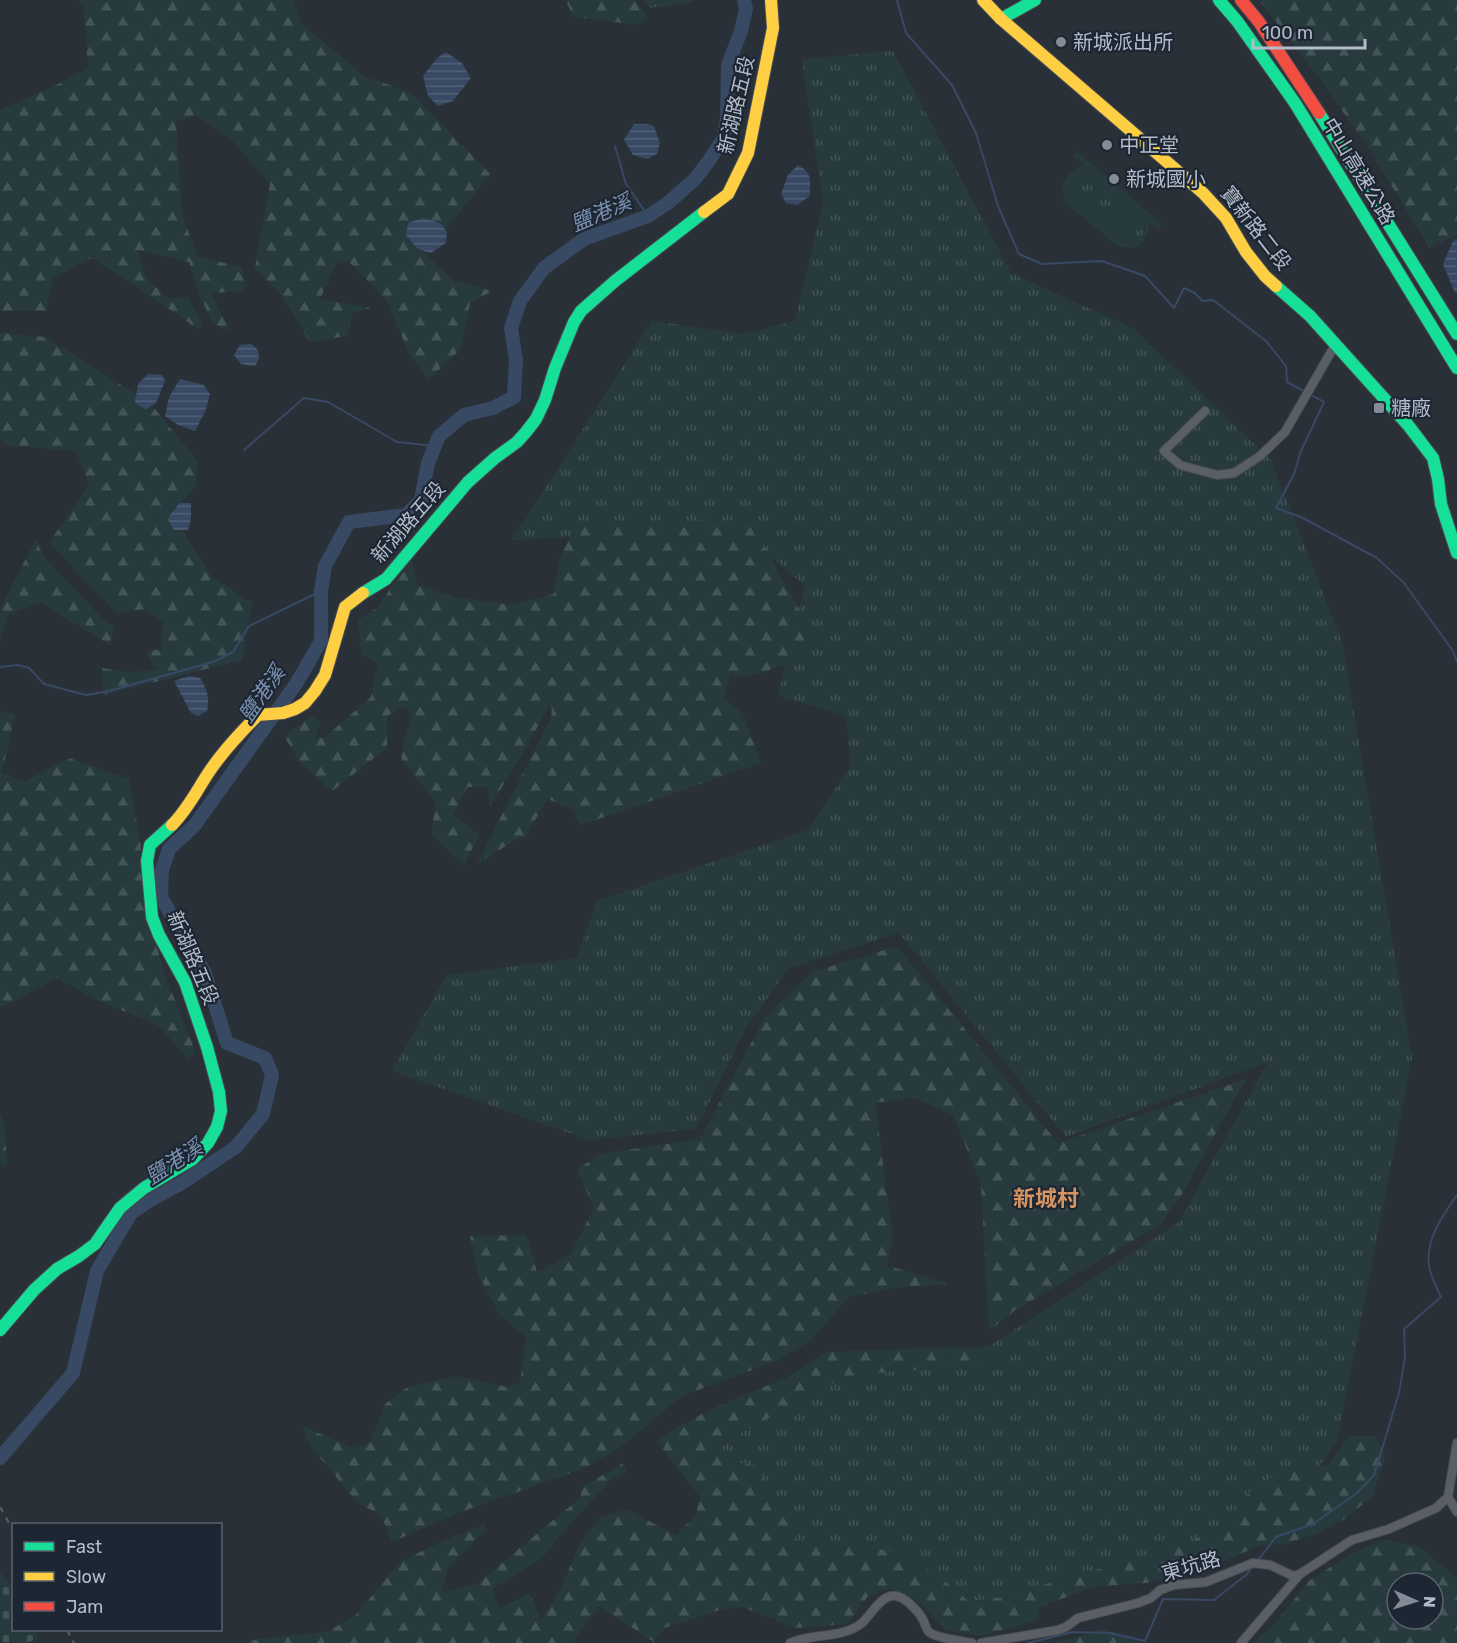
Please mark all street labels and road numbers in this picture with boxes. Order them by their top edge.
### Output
street label: 新湖路五段 [713,54,759,156]
street label: 中山高速公路 [1318,113,1400,229]
street label: 寶新路二段 [1216,181,1296,275]
street label: 新湖路五段 [366,476,450,568]
street label: 新湖路五段 [162,907,224,1009]
street label: 東坑路 [1159,1546,1223,1586]

